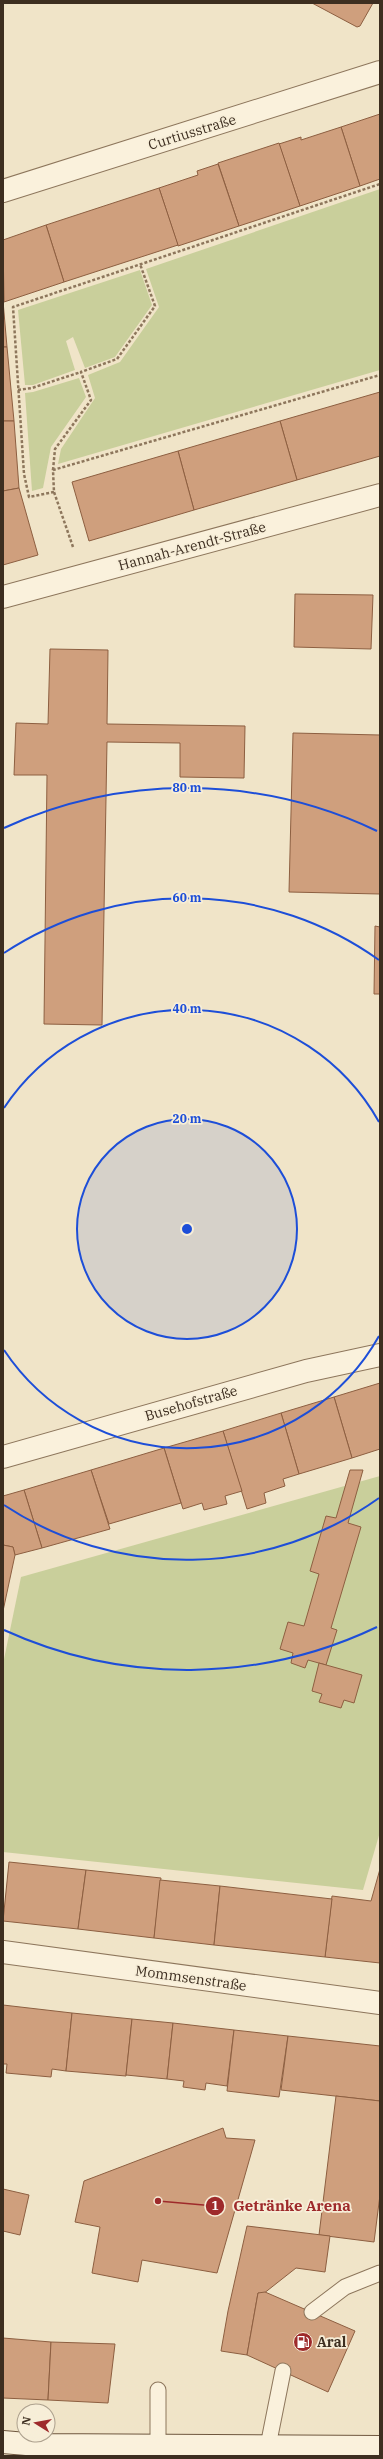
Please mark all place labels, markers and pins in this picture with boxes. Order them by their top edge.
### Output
centre of rings [180,1222,194,1236]
callout: Getränke Arena [205,2193,359,2220]
fuel station icon: Aral [292,2331,314,2353]
place label: Aral [317,2333,347,2351]

